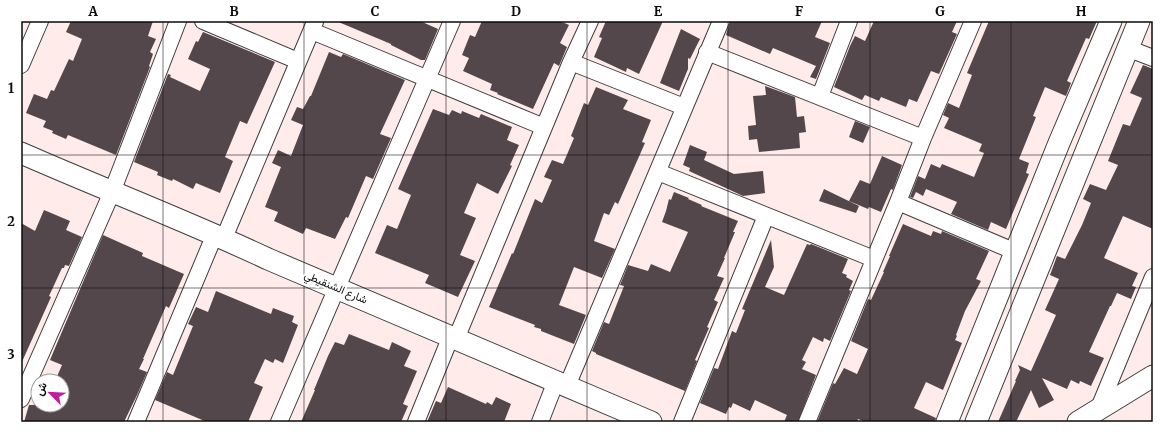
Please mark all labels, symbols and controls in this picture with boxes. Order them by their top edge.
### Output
text: A [87,3,98,20]
text: B [229,3,239,20]
text: C [371,3,380,20]
text: D [511,3,521,20]
text: E [654,3,663,20]
text: F [795,3,803,20]
text: G [935,3,945,20]
text: H [1076,3,1087,20]
text: 1 [8,80,14,97]
text: 2 [7,213,15,230]
street label: شارع الشنقيطي [301,267,370,310]
text: 3 [7,346,15,363]
north arrow [30,373,70,413]
text: ش [32,380,50,398]

